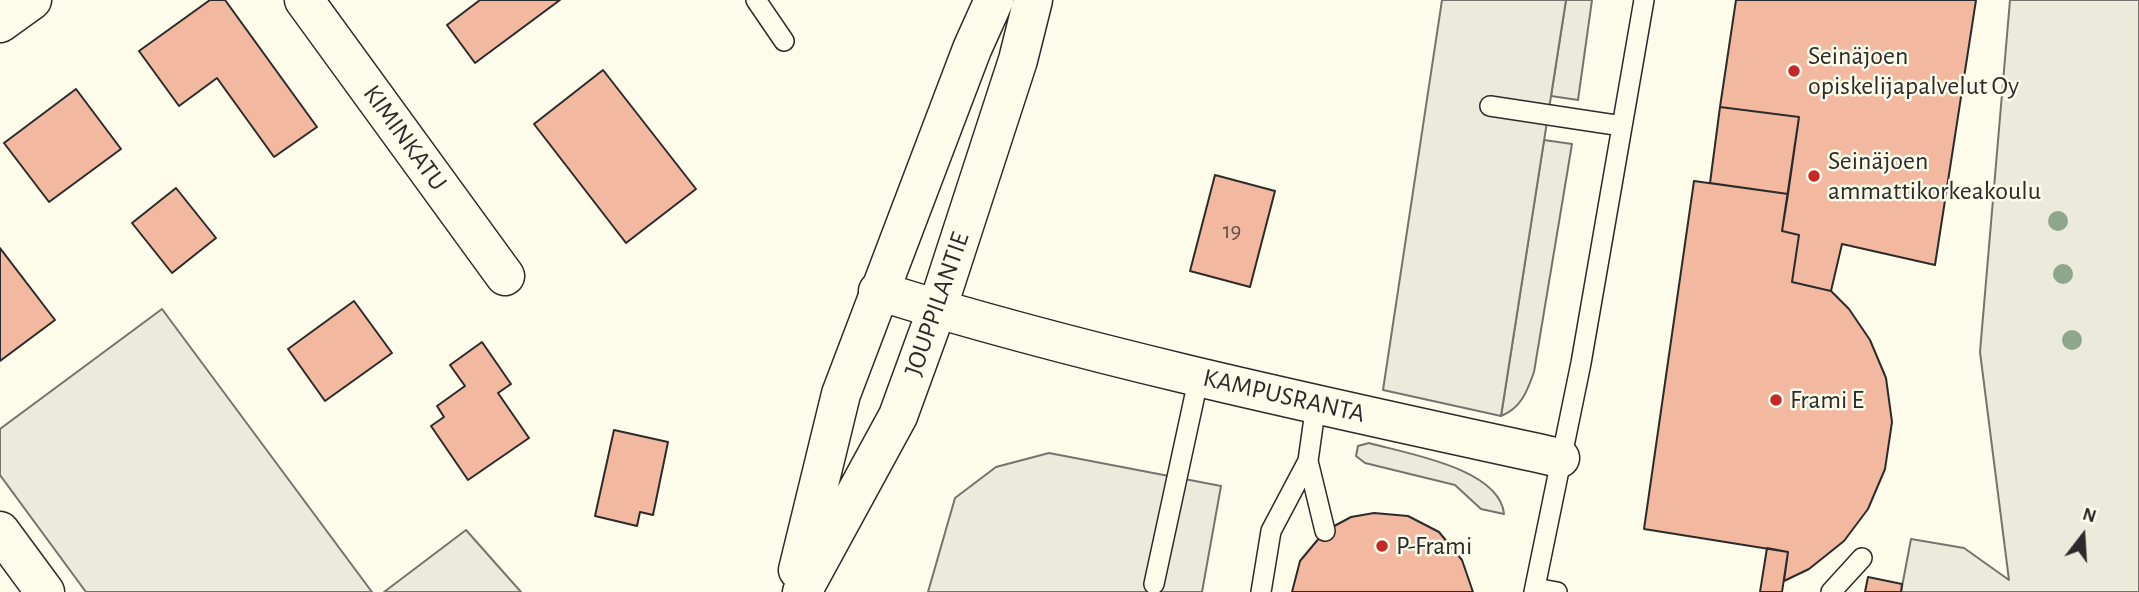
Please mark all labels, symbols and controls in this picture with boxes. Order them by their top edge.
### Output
place label: Seinäjoen opiskelijapalvelut Oy [1808,40,2019,102]
marker: Seinäjoen opiskelijapalvelut Oy [1786,63,1802,79]
street label: KIMINKATU [356,79,454,197]
place label: Seinäjoen ammattikorkeakoulu [1828,145,2041,206]
marker: Seinäjoen ammattikorkeakoulu [1806,168,1822,184]
house number: 19 [1223,217,1241,245]
street label: JOUPPILANTIE [898,228,976,380]
street label: KAMPUSRANTA [1200,362,1368,430]
place label: Frami E [1790,384,1864,416]
marker: Frami E [1768,392,1784,408]
north arrow [2048,501,2118,571]
text: N [2080,504,2098,526]
place label: P-Frami [1396,530,1472,562]
marker: P-Frami [1374,538,1390,554]

